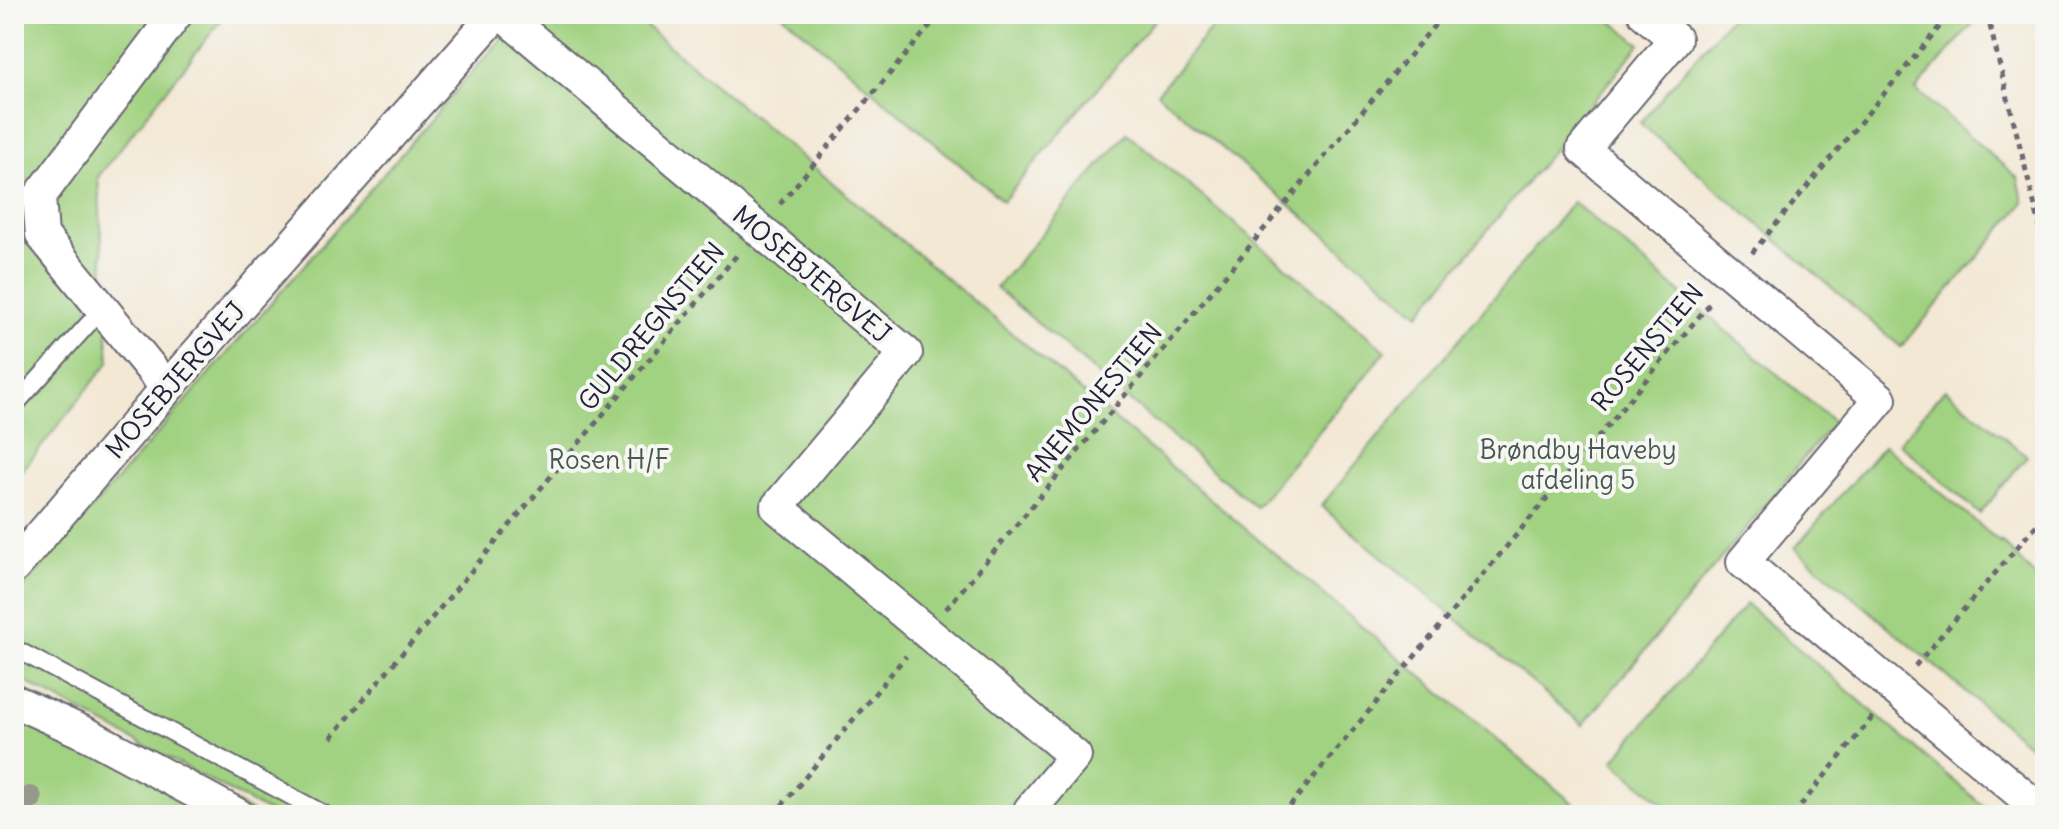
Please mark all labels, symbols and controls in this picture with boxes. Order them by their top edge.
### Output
street label: MOSEBJERGVEJ [726,198,898,350]
street label: GULDREGNSTIEN [571,235,731,417]
street label: ROSENSTIEN [1584,276,1710,418]
street label: MOSEBJERGVEJ [98,295,252,465]
street label: ANEMONESTIEN [1017,316,1169,488]
park label: Brøndby Haveby afdeling 5 [1480,433,1676,496]
park label: Rosen H/F [549,443,670,476]

